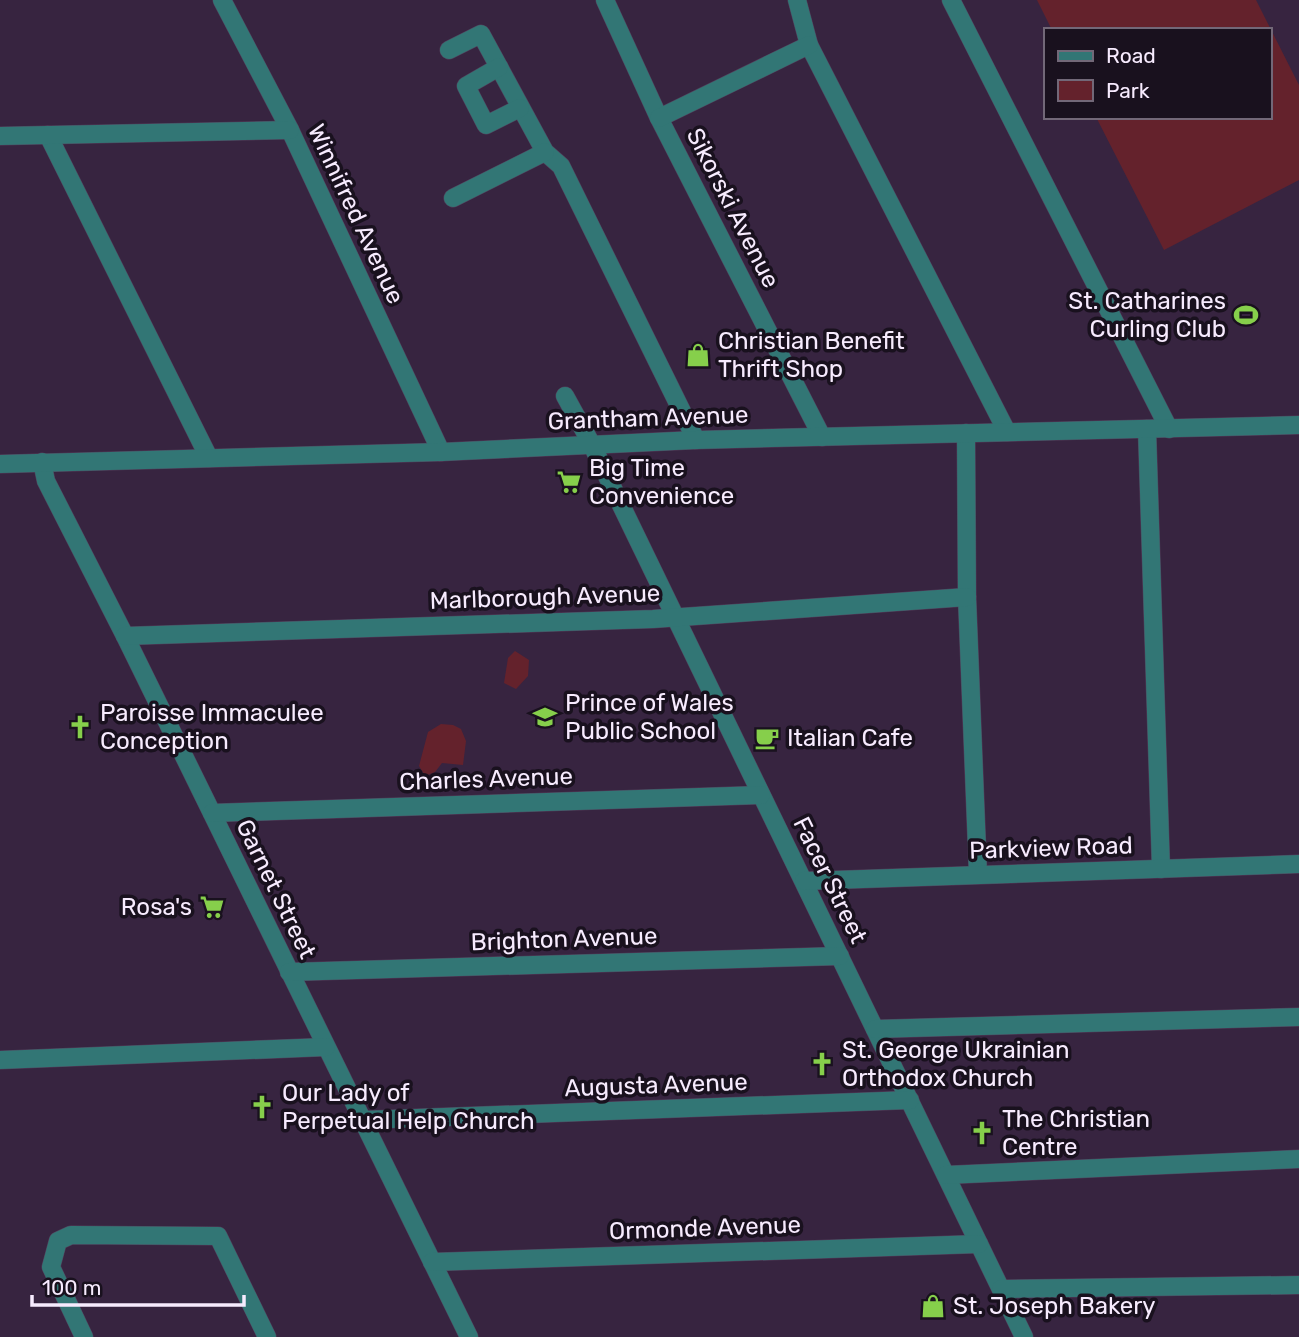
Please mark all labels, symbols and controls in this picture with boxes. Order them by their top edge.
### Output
legend [1044,28,1271,119]
text: Road [1106,43,1156,68]
text: Park [1106,78,1150,103]
street label: Winnifred Avenue [302,120,410,308]
street label: Sikorski Avenue [681,124,785,292]
place label: St. Catharines Curling Club [1068,287,1226,343]
sports icon: St. Catharines Curling Club [1232,301,1260,329]
place label: Christian Benefit Thrift Shop [718,327,905,383]
shop icon: Christian Benefit Thrift Shop [684,341,712,369]
street label: Grantham Avenue [547,401,749,435]
place label: Big Time Convenience [589,454,734,510]
supermarket icon: Big Time Convenience [555,468,583,496]
street label: Marlborough Avenue [429,579,661,615]
place label: Prince of Wales Public School [565,689,734,745]
place label: Paroisse Immaculee Conception [100,699,324,755]
school or university icon: Prince of Wales Public School [531,703,559,731]
church icon: Paroisse Immaculee Conception [66,713,94,741]
cafe icon: Italian Cafe [753,724,781,752]
place label: Italian Cafe [787,724,913,752]
street label: Charles Avenue [399,762,573,796]
street label: Facer Street [787,812,873,948]
street label: Garnet Street [230,815,322,963]
street label: Parkview Road [969,831,1133,865]
place label: Rosa's [121,893,192,921]
supermarket icon: Rosa's [198,893,226,921]
street label: Brighton Avenue [470,922,658,956]
place label: St. George Ukrainian Orthodox Church [842,1036,1070,1092]
church icon: St. George Ukrainian Orthodox Church [808,1050,836,1078]
street label: Augusta Avenue [564,1068,748,1102]
place label: Our Lady of Perpetual Help Church [282,1079,535,1135]
church icon: Our Lady of Perpetual Help Church [248,1093,276,1121]
place label: The Christian Centre [1002,1105,1150,1161]
church icon: The Christian Centre [968,1119,996,1147]
street label: Ormonde Avenue [609,1211,801,1245]
scale bar [32,1264,243,1308]
text: 100 m [42,1275,101,1300]
shop icon: St. Joseph Bakery [919,1292,947,1320]
place label: St. Joseph Bakery [953,1292,1156,1320]

